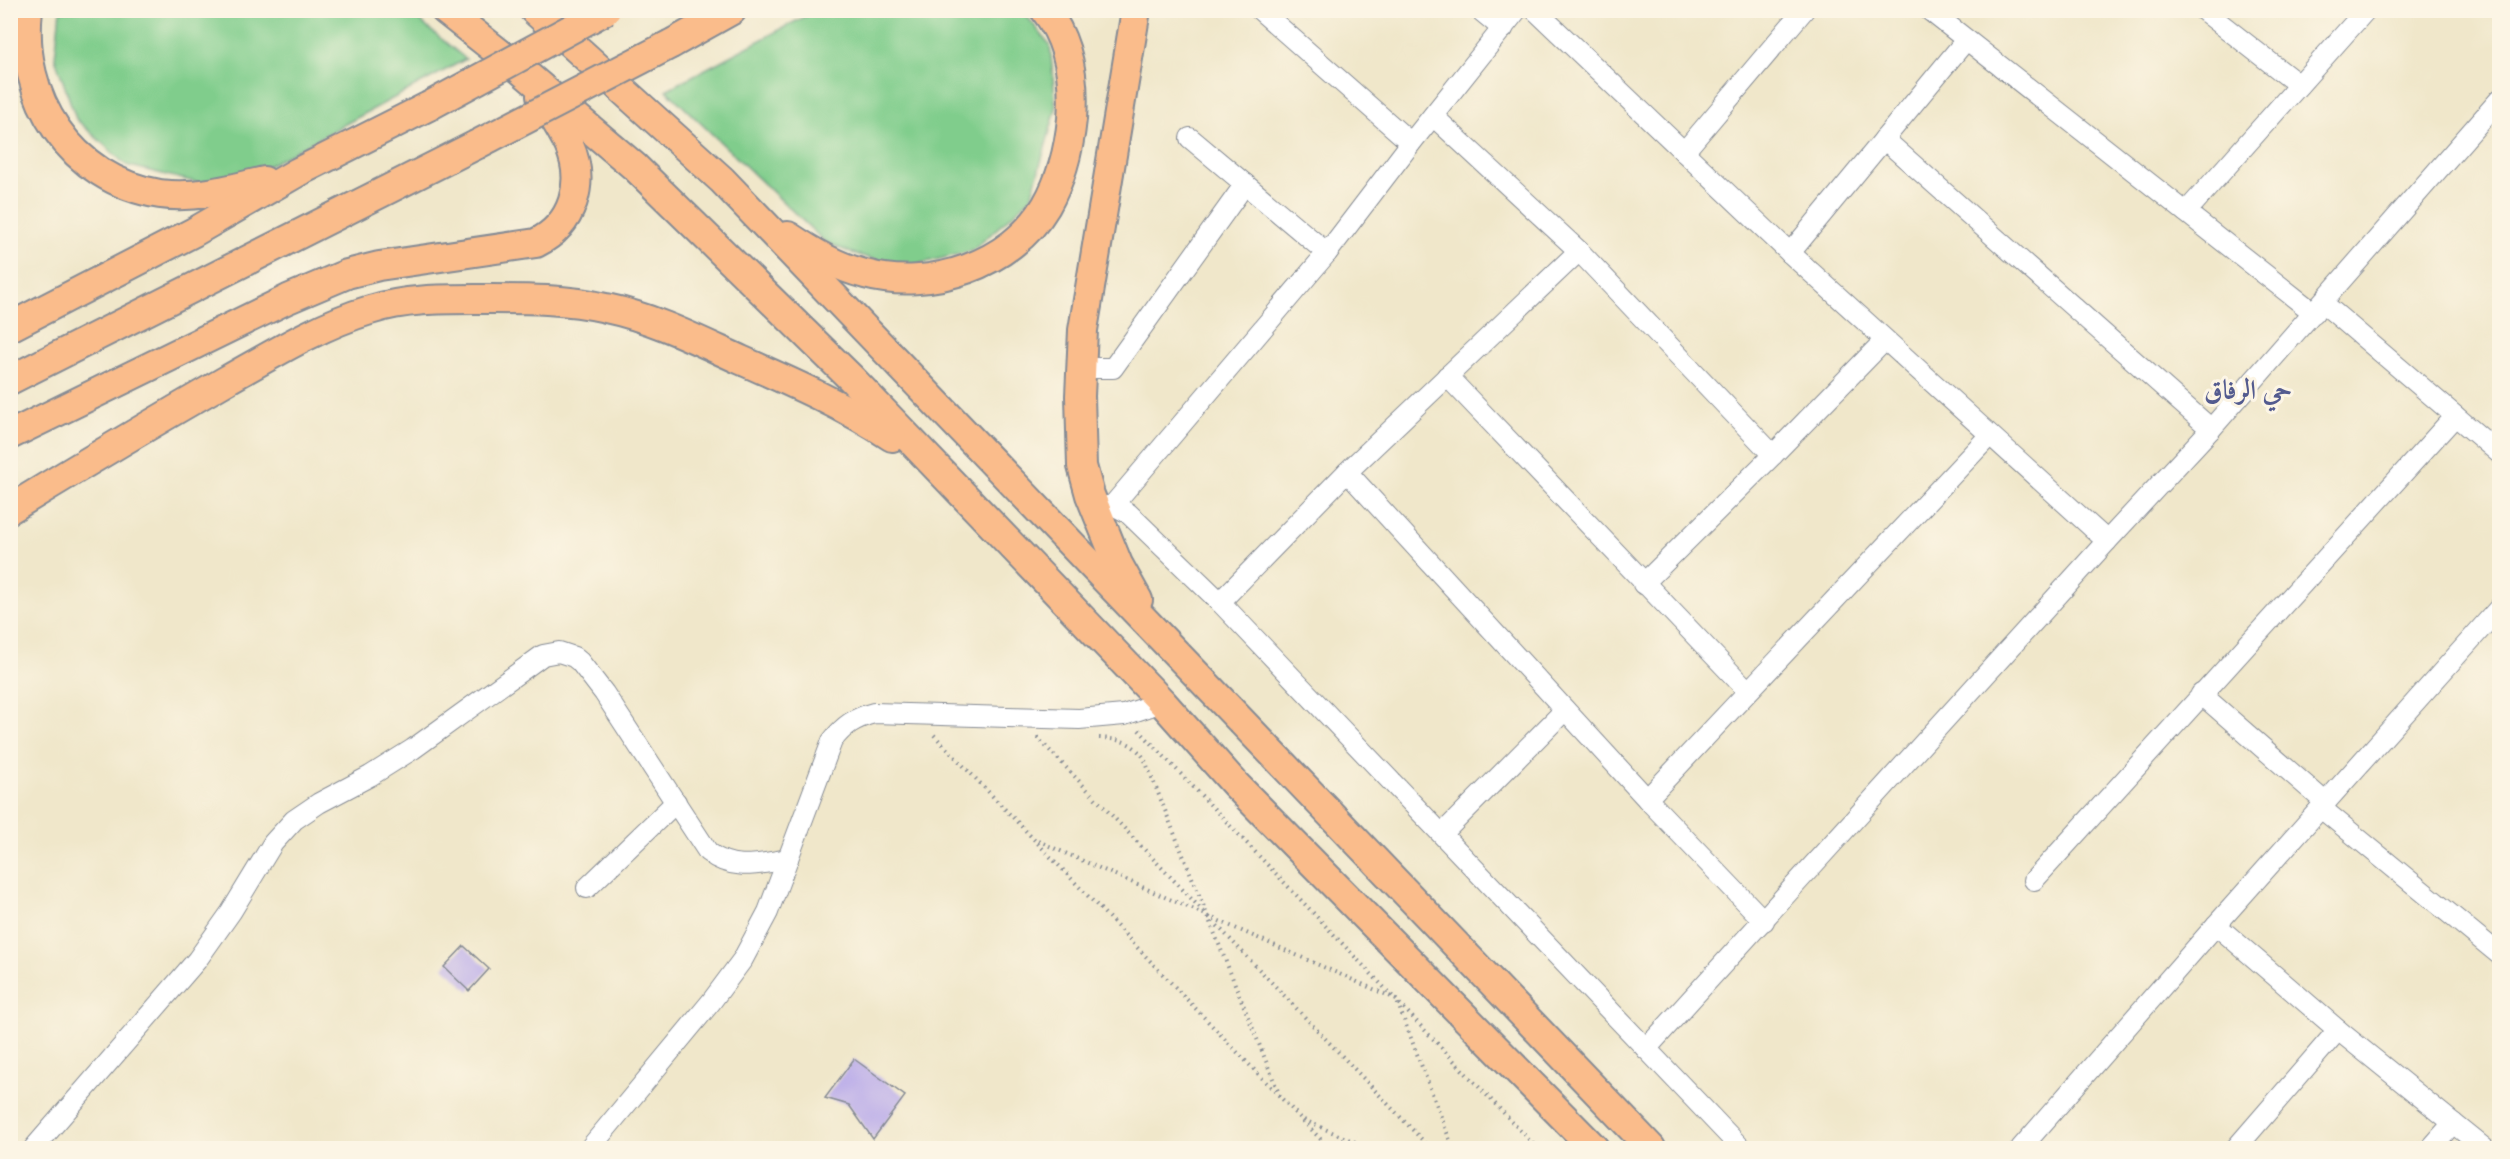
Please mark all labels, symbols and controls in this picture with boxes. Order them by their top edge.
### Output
district label: حي الرفاق [2204,372,2292,412]

